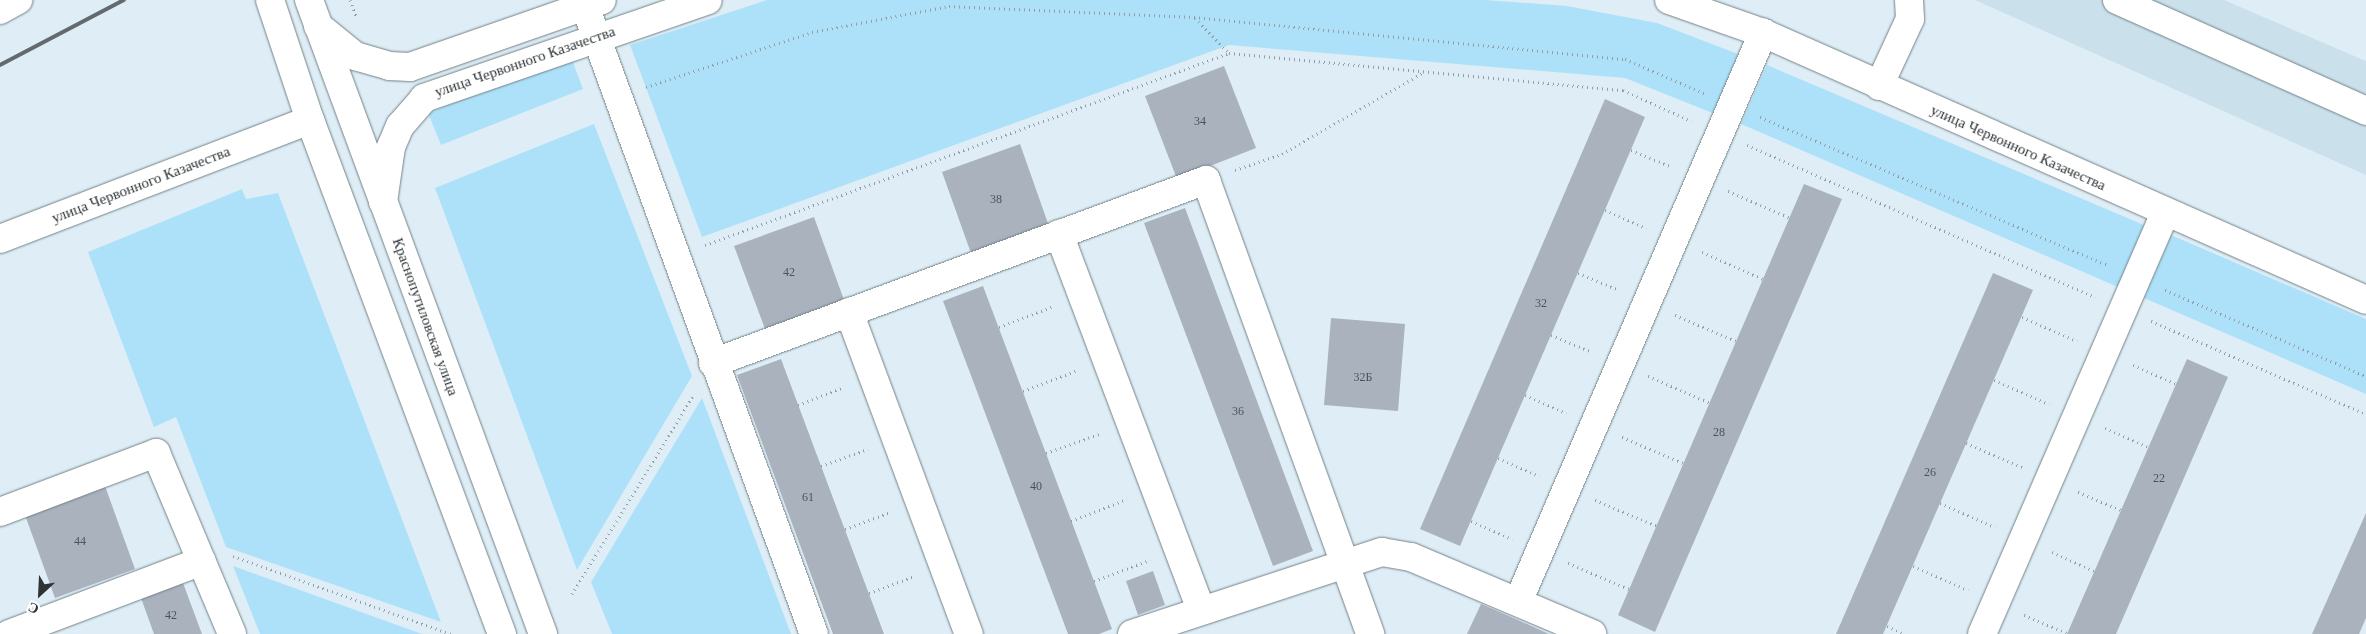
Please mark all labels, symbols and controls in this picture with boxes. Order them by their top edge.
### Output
street label: улица Червонного Казачества [432,23,618,101]
street label: улица Червонного Казачества [1928,101,2108,195]
house number: 34 [1194,115,1206,129]
street label: улица Червонного Казачества [49,143,233,227]
house number: 38 [990,193,1002,207]
street label: Краснопутиловская улица [388,236,462,398]
house number: 42 [783,266,795,280]
house number: 32 [1535,297,1547,311]
house number: 32Б [1354,371,1372,385]
house number: 36 [1232,405,1244,419]
house number: 28 [1713,426,1725,440]
house number: 26 [1924,466,1936,480]
house number: 22 [2153,472,2165,486]
house number: 40 [1030,480,1042,494]
house number: 61 [802,491,814,505]
house number: 44 [74,535,86,549]
north arrow [15,569,65,619]
text: С [26,599,41,617]
house number: 42 [165,609,177,623]

